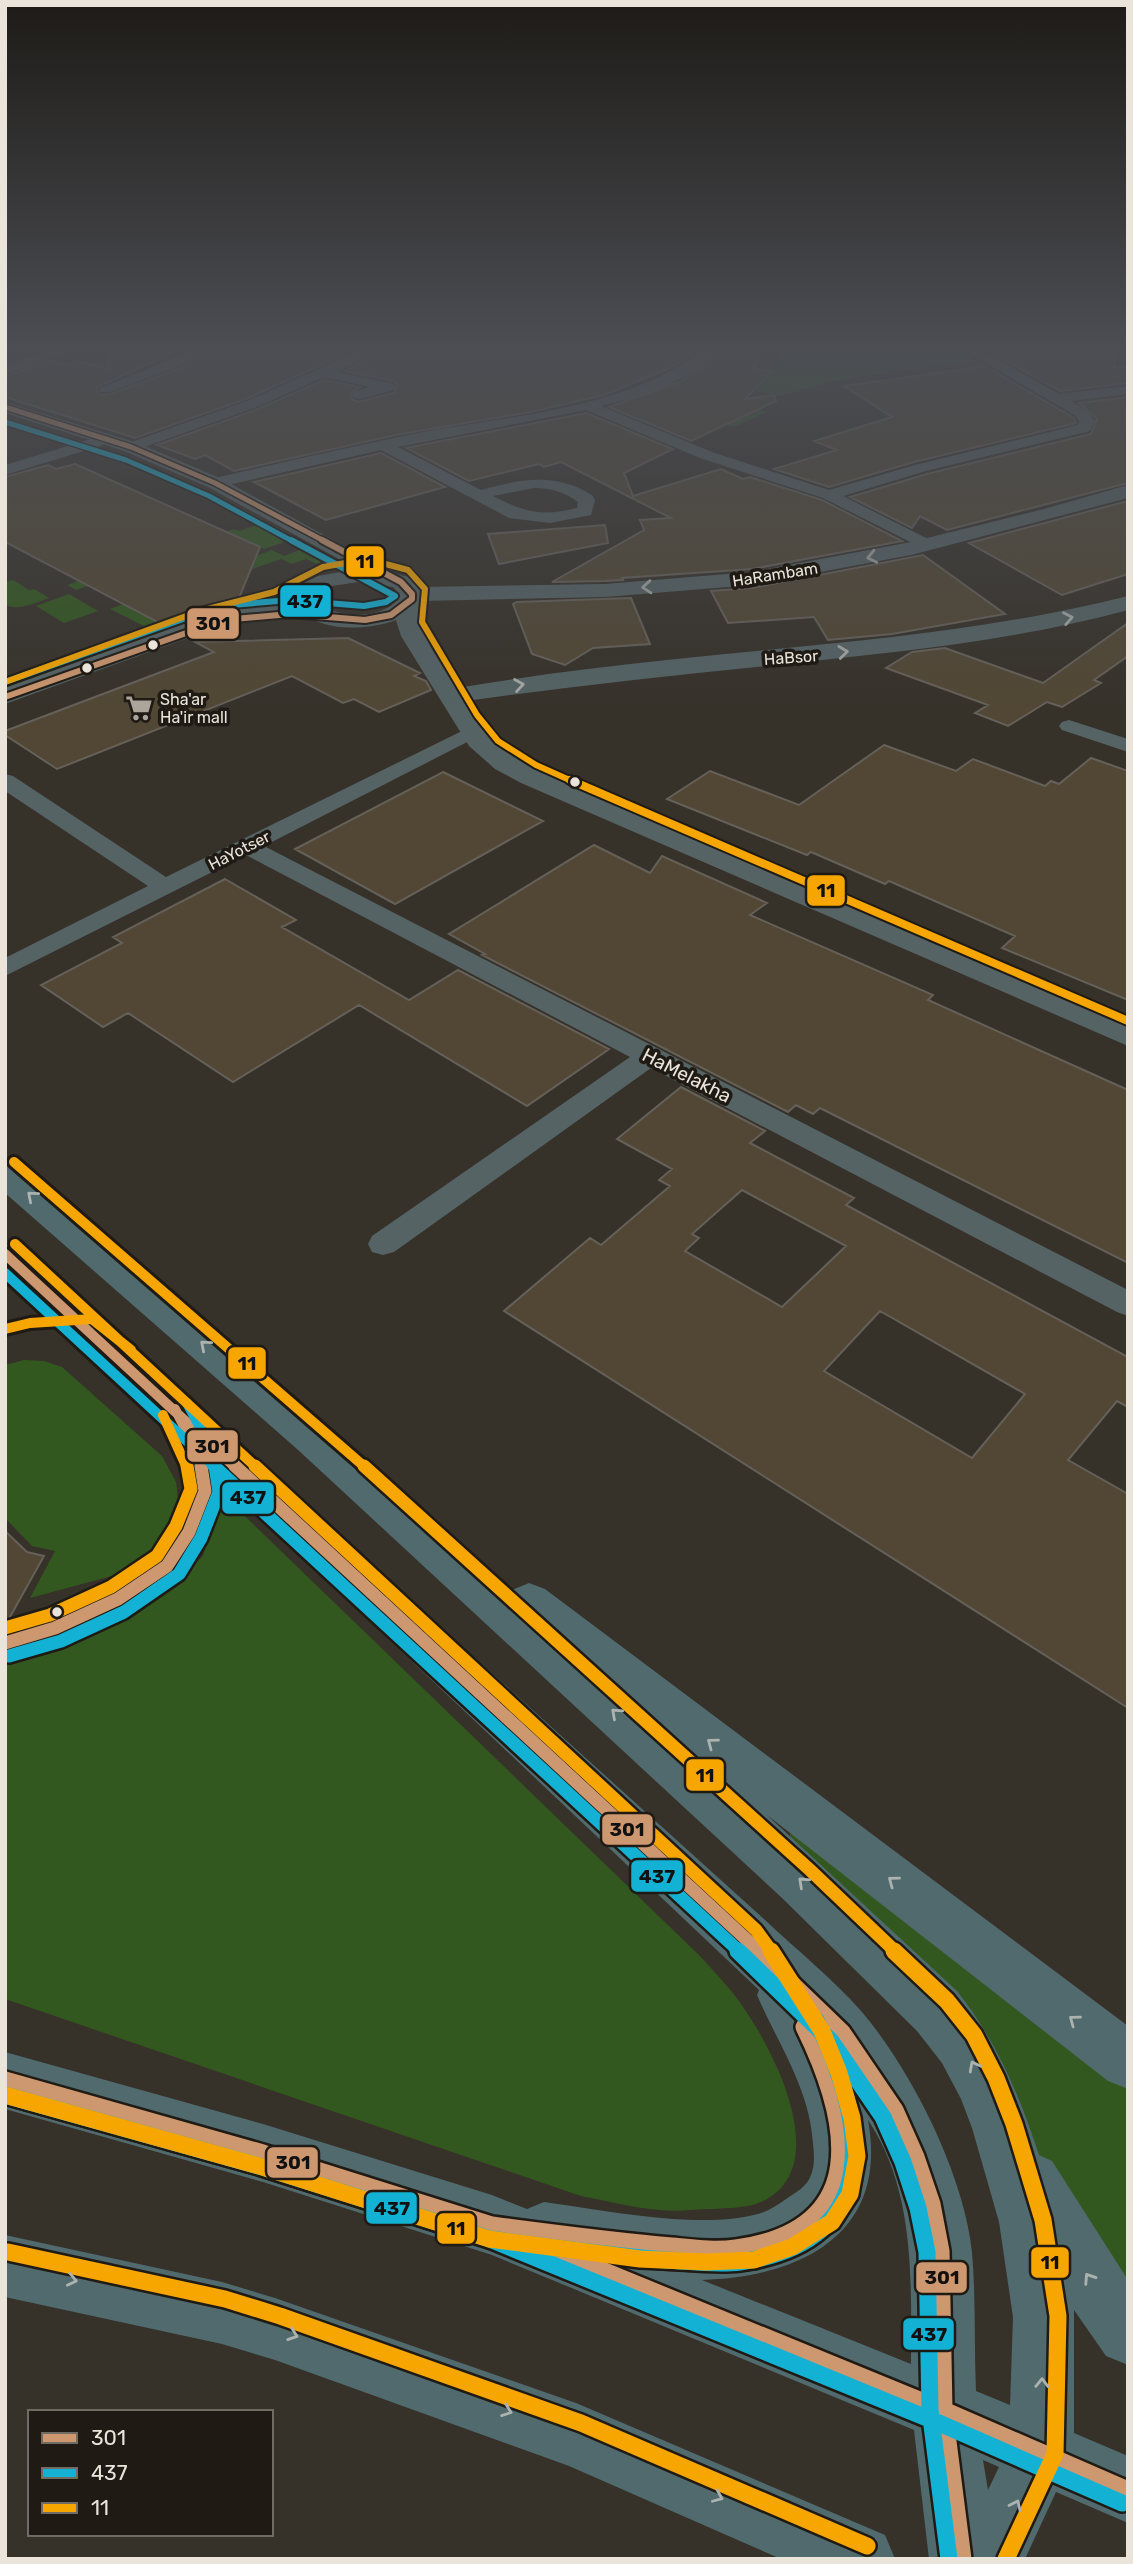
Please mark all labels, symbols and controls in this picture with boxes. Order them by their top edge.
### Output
line badge: 11 [345,545,385,578]
one-way arrow [866,549,878,564]
text: 11 [356,550,374,573]
street label: HaRambam [731,558,819,591]
one-way arrow [641,579,652,594]
line badge: 437 [279,584,332,618]
text: 437 [287,590,323,613]
line badge: 301 [186,607,240,640]
text: 301 [196,612,230,635]
one-way arrow [1062,612,1074,627]
unlabelled marker [146,638,160,652]
one-way arrow [837,644,849,659]
street label: HaBsor [763,646,819,669]
unlabelled marker [80,661,94,675]
one-way arrow [513,678,525,693]
place label: Sha'ar Ha'ir mall [160,690,228,727]
supermarket icon: Sha'ar Ha'ir mall [124,693,154,723]
unlabelled marker [568,775,582,789]
street label: HaYotser [205,827,273,874]
line badge: 11 [806,874,846,907]
text: 11 [817,879,835,902]
street label: HaMelakha [638,1043,735,1108]
one-way arrow [27,1192,40,1204]
one-way arrow [200,1341,213,1353]
line badge: 11 [227,1346,267,1380]
text: 11 [238,1352,256,1375]
line badge: 301 [186,1429,239,1463]
text: 301 [195,1435,229,1458]
line badge: 437 [221,1481,275,1515]
text: 437 [230,1486,266,1509]
unlabelled marker [50,1605,64,1619]
one-way arrow [612,1709,625,1721]
one-way arrow [707,1739,720,1752]
line badge: 11 [685,1758,725,1792]
text: 11 [696,1764,714,1787]
line badge: 301 [601,1813,654,1846]
text: 301 [610,1818,644,1841]
line badge: 437 [630,1859,684,1893]
text: 437 [639,1865,675,1888]
one-way arrow [888,1877,901,1890]
one-way arrow [798,1878,811,1891]
one-way arrow [1069,2015,1081,2028]
one-way arrow [969,2060,982,2073]
line badge: 301 [266,2146,319,2179]
text: 301 [276,2151,310,2174]
line badge: 437 [365,2191,418,2225]
text: 437 [374,2197,410,2220]
line badge: 11 [436,2212,476,2245]
text: 11 [447,2217,465,2240]
line badge: 11 [1030,2246,1070,2279]
text: 11 [1041,2251,1059,2274]
line badge: 301 [915,2261,968,2294]
text: 301 [925,2266,959,2289]
one-way arrow [66,2272,78,2287]
one-way arrow [1084,2273,1097,2286]
line badge: 437 [902,2317,955,2351]
text: 437 [911,2323,947,2346]
one-way arrow [286,2327,298,2341]
one-way arrow [1035,2377,1050,2388]
one-way arrow [501,2403,513,2417]
legend [28,2410,273,2536]
text: 301 [91,2425,126,2450]
text: 437 [91,2460,128,2485]
one-way arrow [710,2489,723,2503]
text: 11 [91,2495,109,2520]
one-way arrow [1008,2500,1022,2512]

